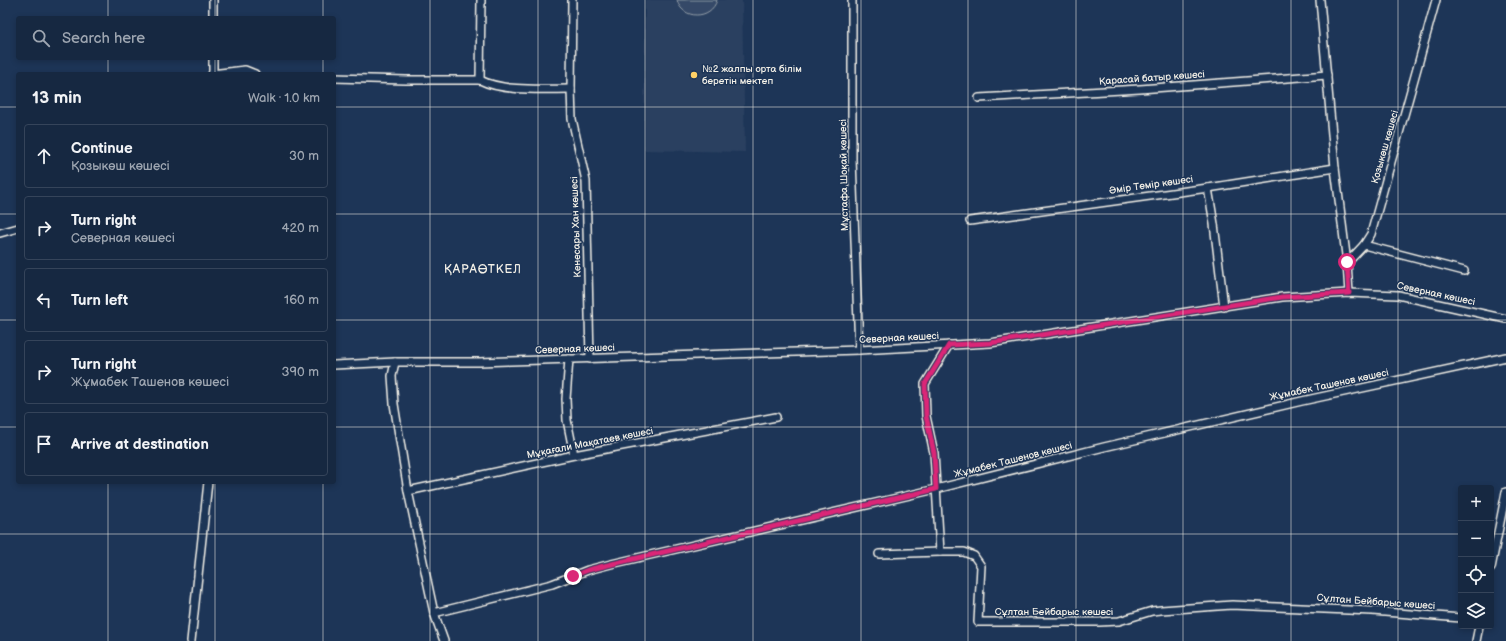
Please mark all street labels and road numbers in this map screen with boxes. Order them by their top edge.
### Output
street label: Қарасай батыр көшесі [1099,68,1205,88]
street label: Қозыкөш көшесі [1369,109,1401,185]
street label: Мұстафа Шоқай көшесі [837,119,851,231]
street label: Әмір Темір көшесі [1108,173,1194,197]
street label: Кенесары Хан көшесі [568,176,584,278]
street label: Северная көшесі [1396,280,1476,308]
street label: Северная көшесі [859,330,939,346]
street label: Северная көшесі [535,342,615,356]
street label: Жұмабек Ташенов көшесі [1268,366,1390,404]
street label: Мұқағали Мақатаев көшесі [526,425,654,461]
street label: Жұмабек Ташенов көшесі [953,439,1073,481]
street label: Сұлтан Бейбарыс көшесі [1316,592,1436,612]
street label: Сұлтан Бейбарыс көшесі [995,606,1113,618]

